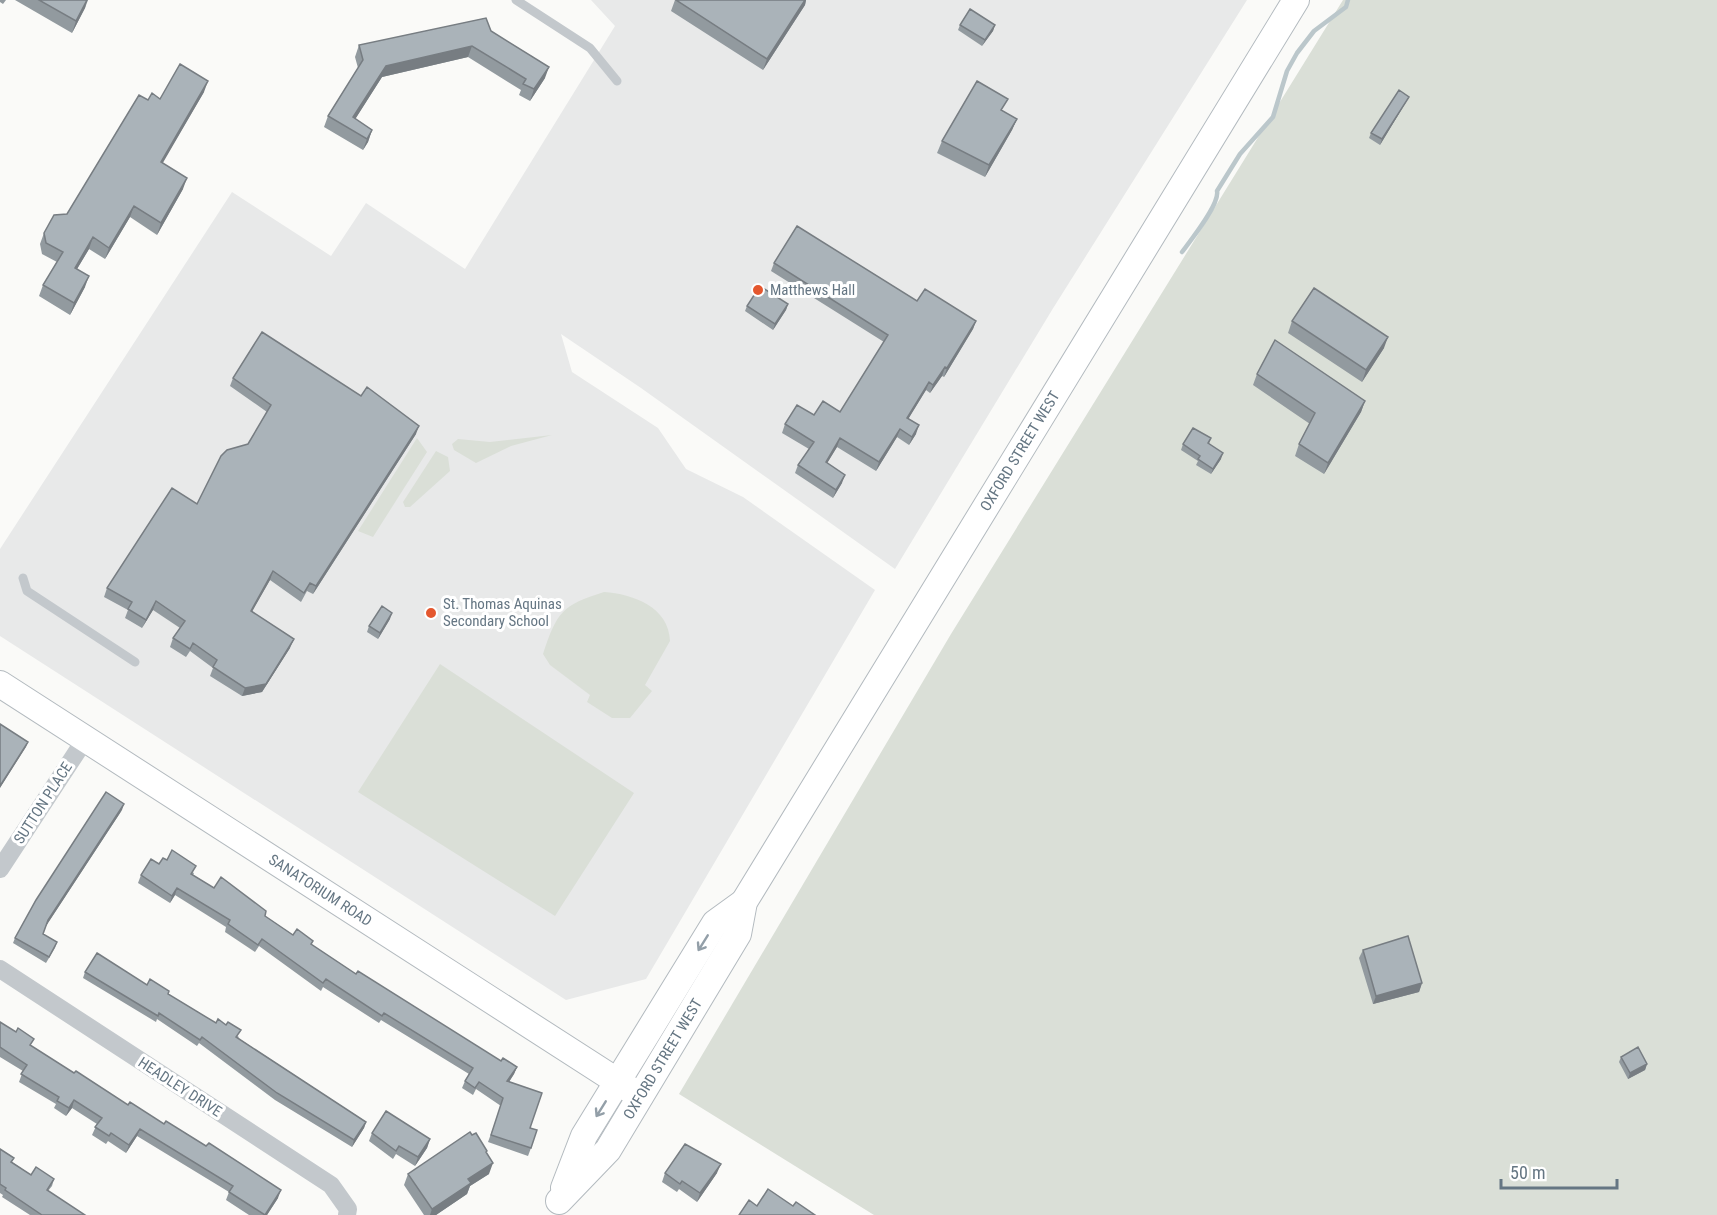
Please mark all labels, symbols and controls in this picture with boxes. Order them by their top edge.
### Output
place label: Matthews Hall [770,281,855,299]
marker: Matthews Hall [751,283,765,297]
street label: OXFORD STREET WEST [976,388,1064,514]
place label: St. Thomas Aquinas Secondary School [443,595,562,630]
marker: St. Thomas Aquinas Secondary School [424,606,438,620]
street label: SUTTON PLACE [10,759,76,847]
street label: SANATORIUM ROAD [265,850,375,930]
one-way arrow [697,934,709,951]
street label: OXFORD STREET WEST [620,995,706,1122]
street label: HEADLEY DRIVE [135,1053,225,1121]
one-way arrow [595,1100,607,1117]
scale bar [1501,1152,1616,1190]
text: 50 m [1510,1162,1545,1183]

